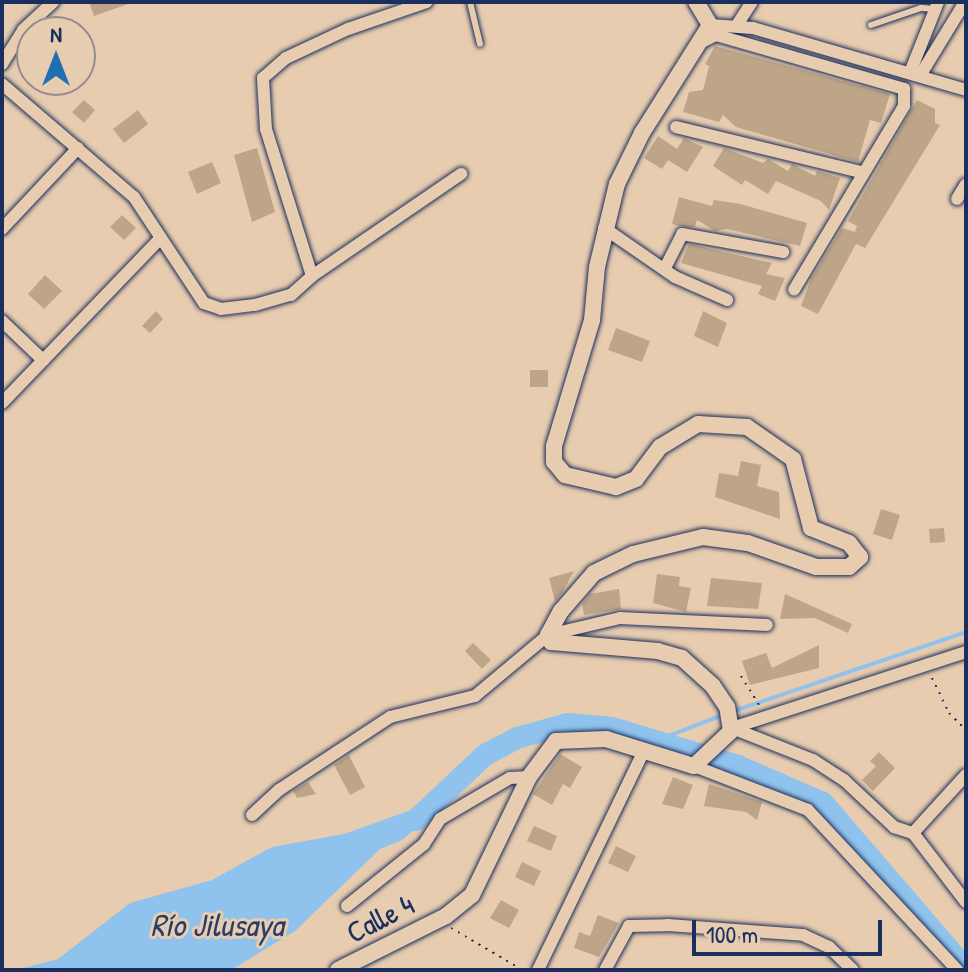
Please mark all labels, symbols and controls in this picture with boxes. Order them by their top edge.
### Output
north arrow [16,16,96,96]
text: N [50,19,62,49]
street label: Calle 4 [340,886,420,950]
scale bar [696,904,886,954]
water label: Río Jilusaya [150,906,284,944]
text: 100 m [706,918,758,950]

